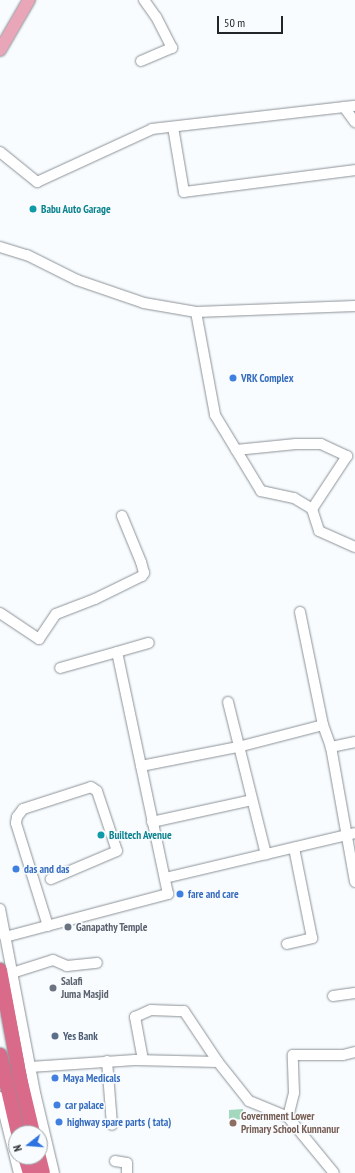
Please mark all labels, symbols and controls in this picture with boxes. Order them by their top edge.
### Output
scale bar [219,8,285,34]
text: 50 m [224,15,245,30]
place label: Babu Auto Garage [41,202,111,216]
marker: Babu Auto Garage [28,204,38,214]
place label: VRK Complex [241,371,294,385]
marker: VRK Complex [228,373,238,383]
place label: Builtech Avenue [109,828,172,842]
marker: Builtech Avenue [96,830,106,840]
place label: das and das [24,862,69,876]
marker: das and das [11,864,21,874]
place label: fare and care [188,887,239,901]
marker: fare and care [175,889,185,899]
place label: Ganapathy Temple [76,920,148,934]
marker: Ganapathy Temple [63,922,73,932]
place label: Salafi Juma Masjid [61,975,109,1001]
marker: Salafi Juma Masjid [48,983,58,993]
place label: Yes Bank [63,1029,98,1043]
marker: Yes Bank [50,1031,60,1041]
place label: Maya Medicals [63,1071,120,1085]
marker: Maya Medicals [50,1073,60,1083]
place label: car palace [65,1098,104,1112]
marker: car palace [52,1100,62,1110]
place label: Government Lower Primary School Kunnanur [241,1110,340,1136]
place label: highway spare parts ( tata) [67,1115,172,1129]
marker: highway spare parts ( tata) [54,1117,64,1127]
marker: Government Lower Primary School Kunnanur [228,1118,238,1128]
north arrow [8,1125,48,1165]
text: N [10,1143,25,1153]

